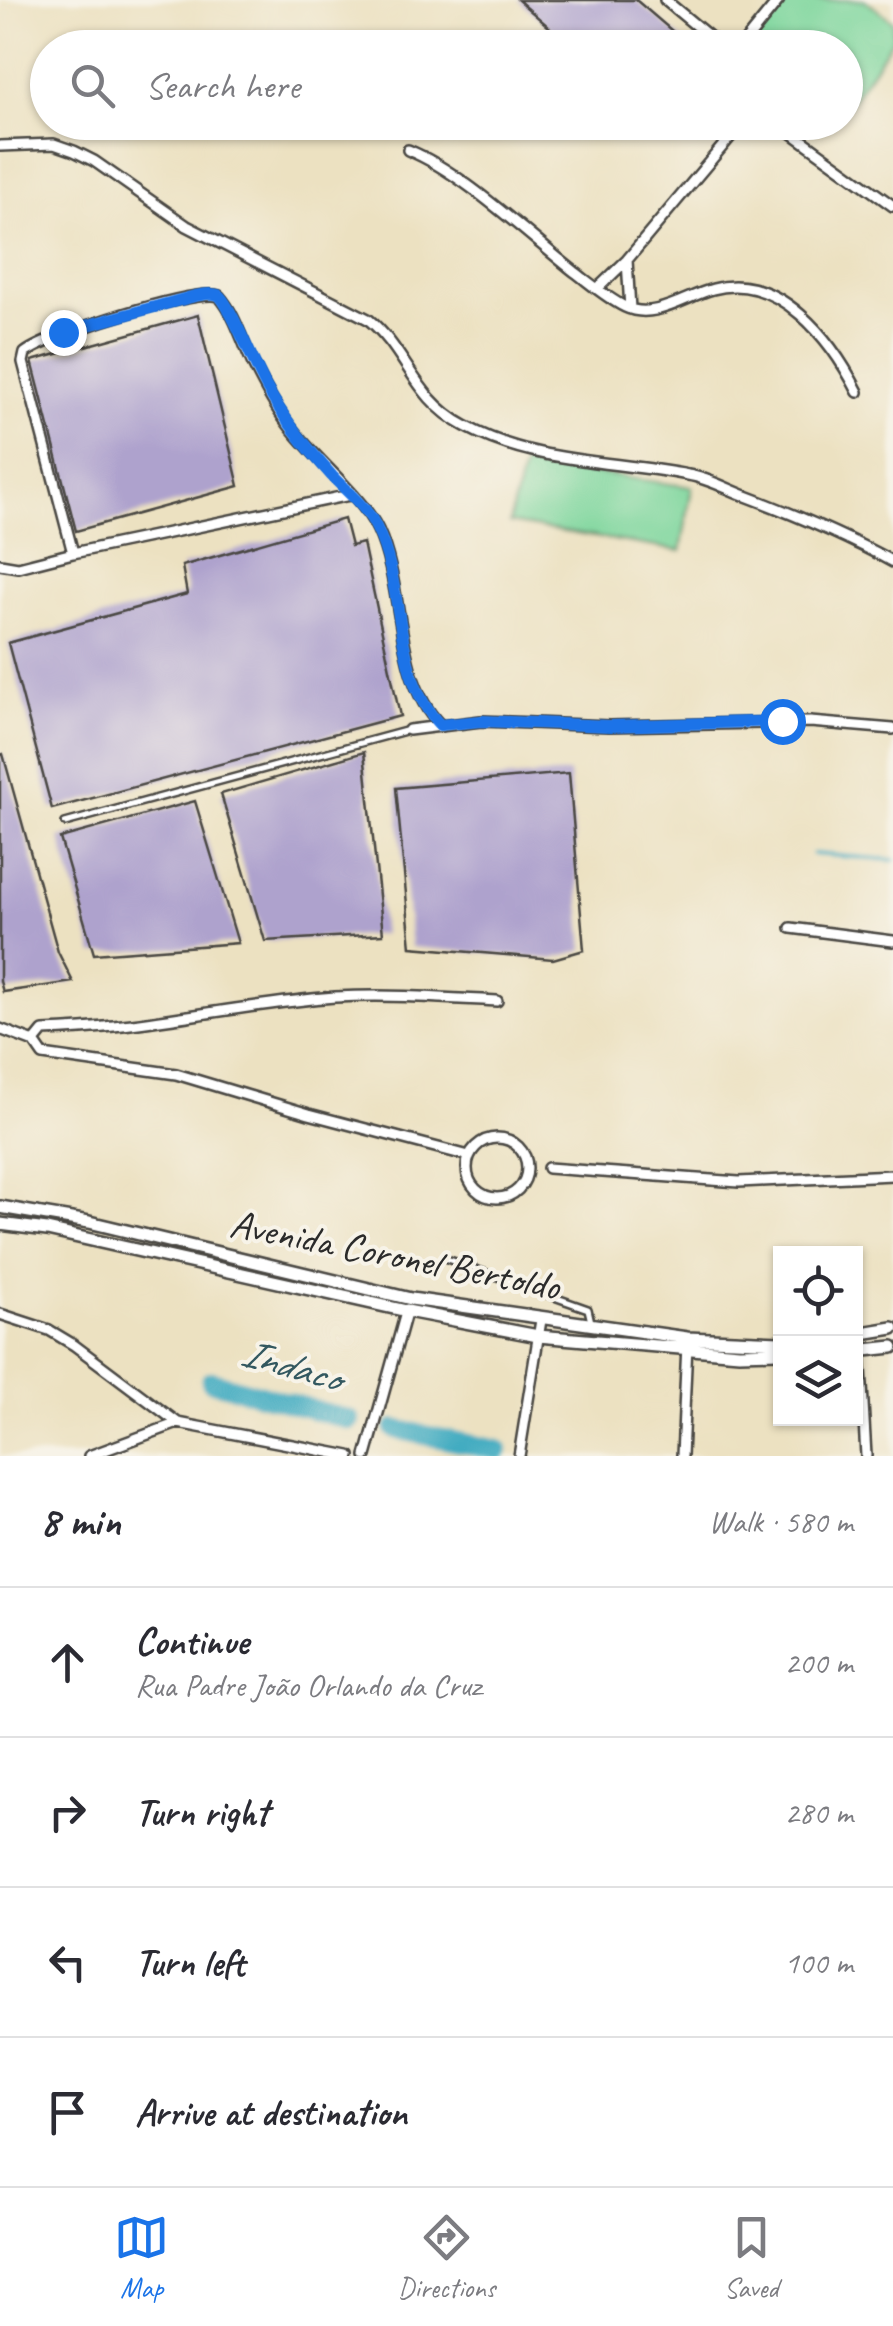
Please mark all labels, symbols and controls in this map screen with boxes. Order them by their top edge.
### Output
search box [30,30,863,140]
icon: search [65,58,120,113]
text: Search here [145,62,300,109]
route end [41,310,87,356]
route start [760,699,806,745]
street label: Avenida Coronel Bertoldo [226,1199,566,1312]
map controls [773,1246,863,1426]
button: locate [773,1246,863,1336]
water label: Indaco [235,1326,354,1406]
button: layers [773,1336,863,1426]
text: 8 min [40,1495,120,1548]
text: Walk · 580 m [709,1501,853,1542]
text: Continue [135,1618,249,1665]
icon: ahead [40,1635,95,1690]
text: 200 m [784,1642,853,1683]
text: Rua Padre João Orlando da Cruz [135,1665,481,1706]
icon: right [40,1785,95,1840]
text: Turn right [135,1789,269,1836]
text: 280 m [784,1792,853,1833]
icon: left [40,1935,95,1990]
text: Turn left [135,1939,245,1986]
text: 100 m [784,1942,853,1983]
icon: arrive [40,2085,95,2140]
text: Arrive at destination [135,2089,407,2136]
tab: Map [114,2210,169,2305]
tab: Directions [398,2210,495,2305]
tab: Saved [724,2210,779,2305]

